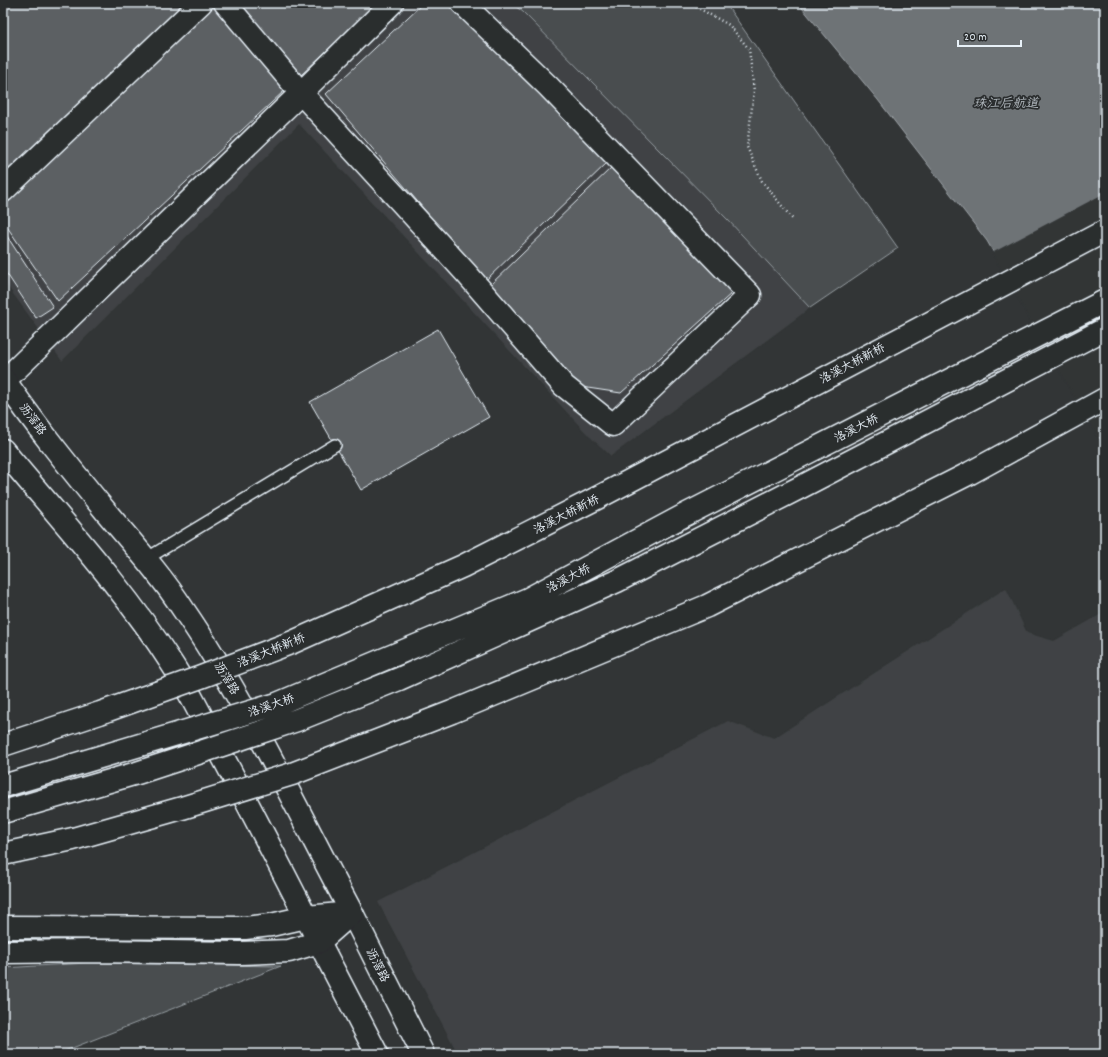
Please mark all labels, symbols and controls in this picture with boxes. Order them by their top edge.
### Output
scale bar [958,22,1021,48]
text: 20 m [964,29,987,46]
water label: 珠江后航道 [973,95,1039,114]
street label: 洛溪大桥新桥 [817,339,889,389]
street label: 沥滘路 [14,400,49,439]
street label: 洛溪大桥 [831,410,883,448]
street label: 洛溪大桥新桥 [531,491,604,539]
street label: 洛溪大桥 [544,560,595,598]
street label: 洛溪大桥新桥 [235,630,309,673]
street label: 沥滘路 [209,659,242,699]
street label: 洛溪大桥 [246,690,298,722]
street label: 沥滘路 [361,946,392,986]

